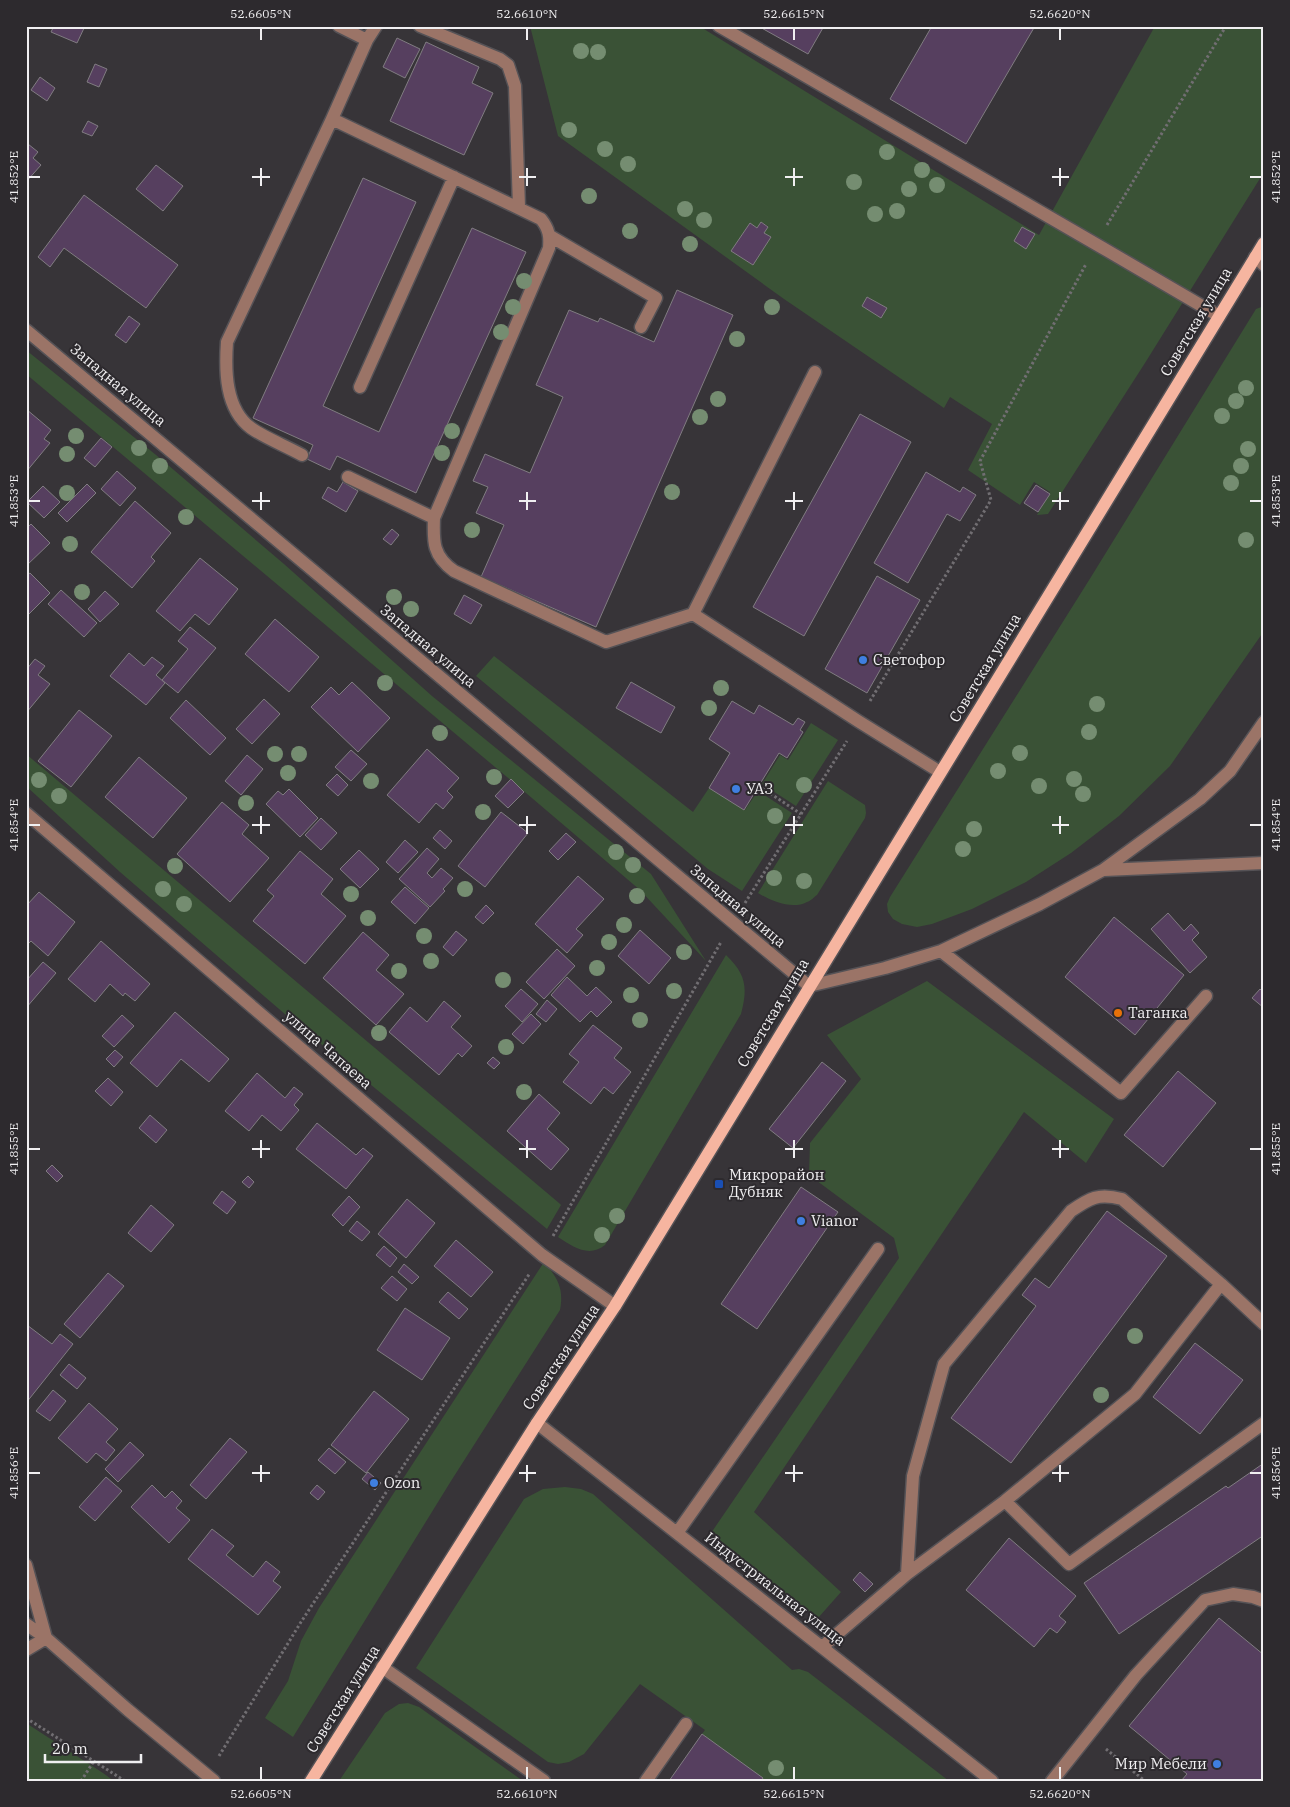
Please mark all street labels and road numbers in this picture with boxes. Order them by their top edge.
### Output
street label: Советская улица [1156,264,1236,380]
street label: Западная улица [67,339,170,430]
street label: Западная улица [377,600,480,691]
street label: Советская улица [945,610,1025,726]
street label: Западная улица [687,860,790,951]
street label: Советская улица [733,955,813,1071]
street label: улица Чапаева [281,1006,376,1093]
street label: Советская улица [518,1300,603,1413]
street label: Индустриальная улица [701,1528,850,1650]
street label: Советская улица [302,1641,383,1756]

